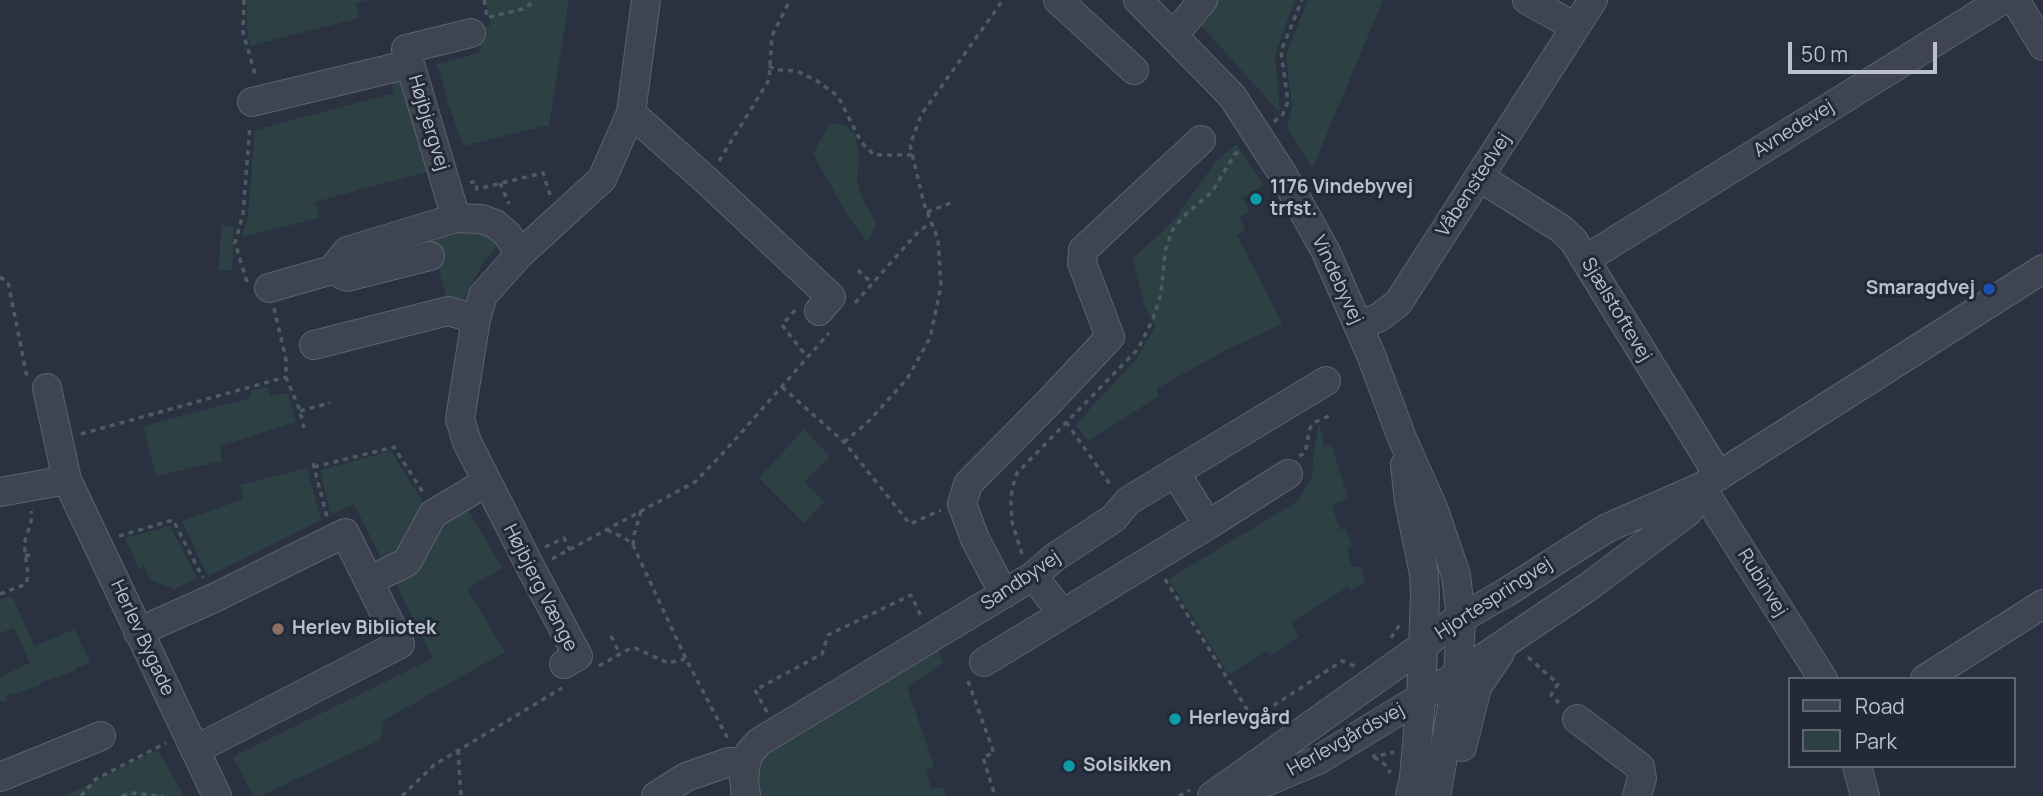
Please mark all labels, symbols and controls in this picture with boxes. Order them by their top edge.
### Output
scale bar [1791,28,1940,72]
text: 50 m [1801,40,1848,68]
street label: Højbjergvej [403,72,453,174]
street label: Avnedevej [1750,95,1838,163]
street label: Våbenstedvej [1432,129,1516,241]
place label: 1176 Vindebyvej trfst. [1270,177,1413,221]
marker: 1176 Vindebyvej trfst. [1248,191,1264,207]
street label: Vindebyvej [1307,232,1367,328]
street label: Sjælstoftevej [1576,254,1656,366]
place label: Smaragdvej [1866,278,1975,300]
marker: Smaragdvej [1981,281,1997,297]
street label: Højbjerg Vænge [498,521,582,655]
street label: Rubinvej [1732,545,1792,621]
street label: Sandbyvej [977,546,1065,616]
street label: Hjortespringvej [1431,553,1557,645]
street label: Herlev Bygade [105,576,179,700]
place label: Herlev Bibliotek [292,618,436,640]
marker: Herlev Bibliotek [270,621,286,637]
legend [1787,677,2015,768]
text: Road [1855,692,1905,720]
street label: Herlevgårdsvej [1284,699,1408,781]
place label: Herlevgård [1189,708,1290,730]
marker: Herlevgård [1167,711,1183,727]
text: Park [1855,727,1897,755]
place label: Solsikken [1083,755,1171,777]
marker: Solsikken [1061,758,1077,774]

